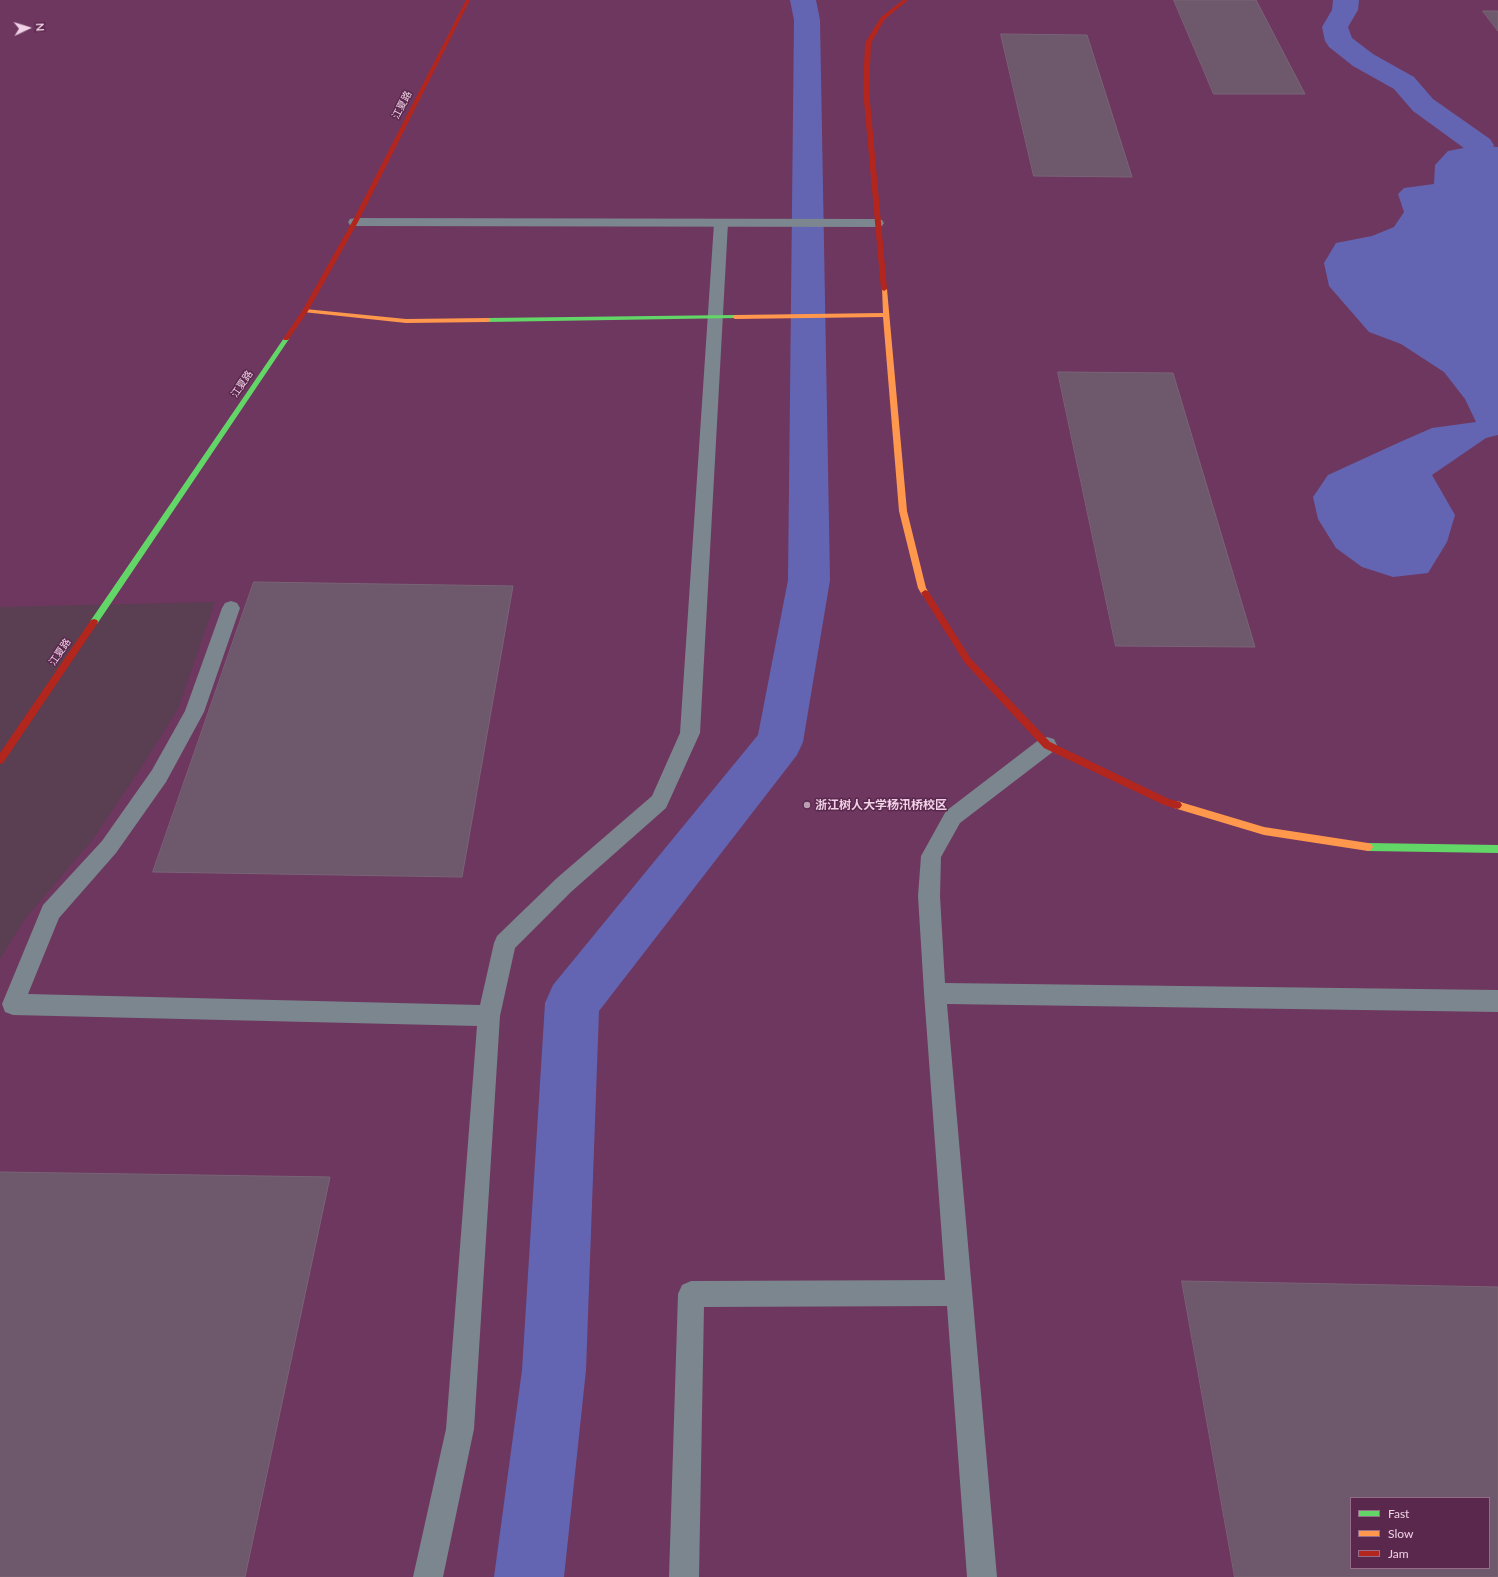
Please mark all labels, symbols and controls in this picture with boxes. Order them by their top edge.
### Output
north arrow [8,8,48,48]
text: N [34,22,47,32]
street label: 江夏路 [390,89,414,121]
street label: 江夏路 [229,368,255,400]
street label: 江夏路 [47,636,73,668]
place label: 浙江树人大学杨汛桥校区 [815,798,947,812]
marker: 浙江树人大学杨汛桥校区 [802,800,812,810]
legend [1350,1497,1490,1569]
text: Fast [1388,1506,1409,1521]
text: Slow [1388,1526,1413,1541]
text: Jam [1388,1546,1409,1561]

